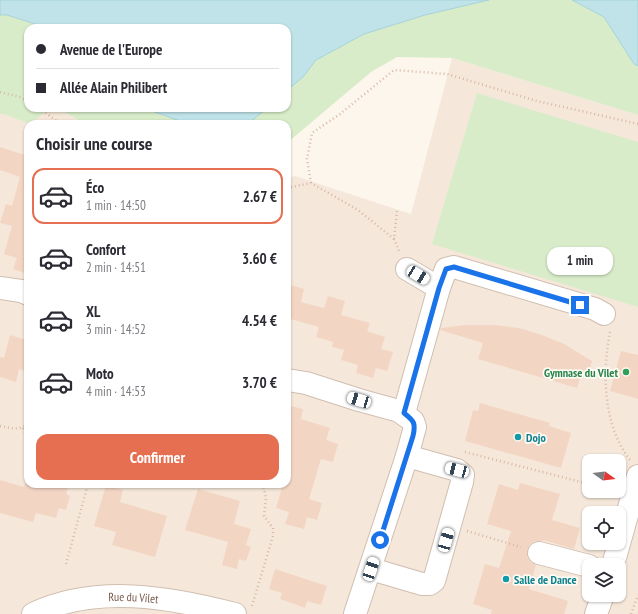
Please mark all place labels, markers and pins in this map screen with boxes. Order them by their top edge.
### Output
place label: Gymnase du Vilet [544,365,618,380]
marker: Gymnase du Vilet [621,367,631,377]
place label: Dojo [526,430,546,445]
marker: Dojo [513,432,523,442]
place label: Salle de Dance [514,572,577,587]
marker: Salle de Dance [501,574,511,584]

